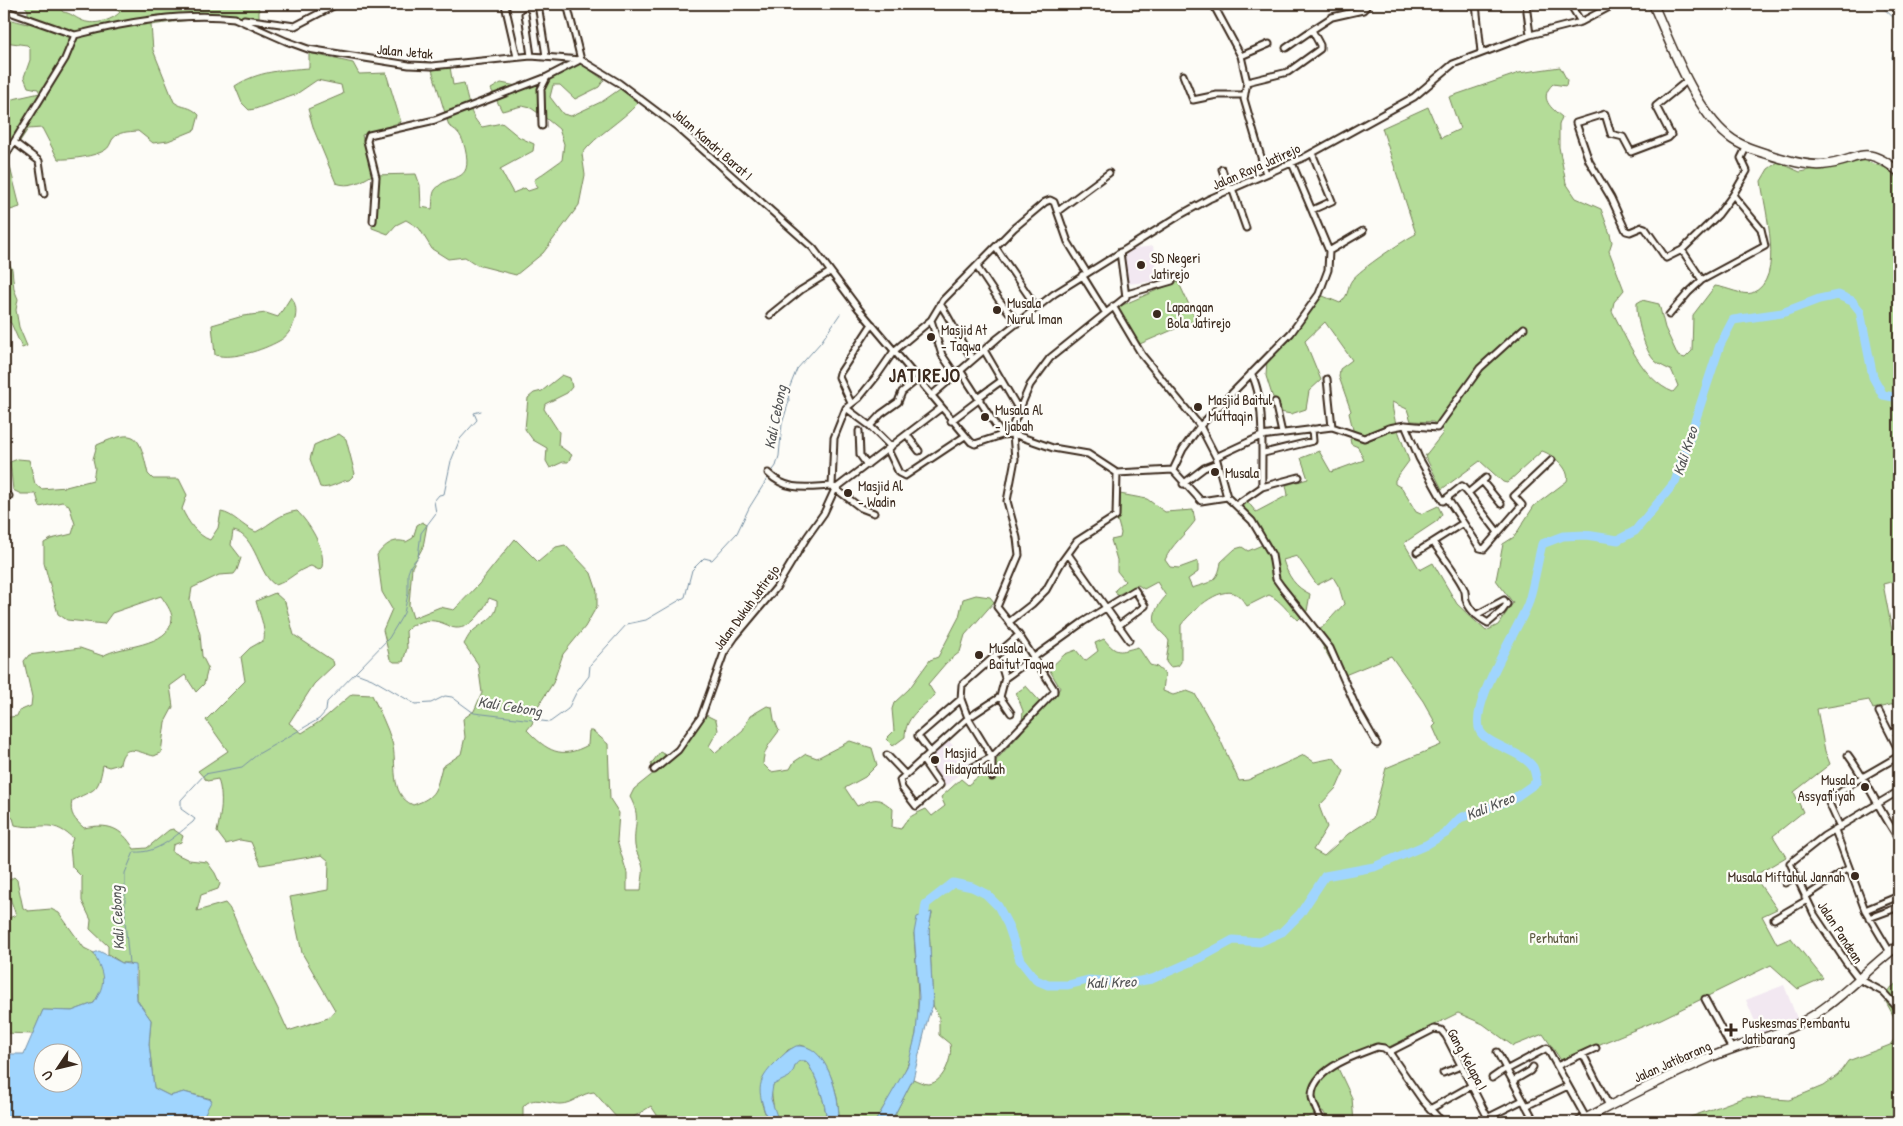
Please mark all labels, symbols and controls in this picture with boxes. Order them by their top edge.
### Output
street label: Jalan Jetak [376,39,434,63]
street label: Jalan Kandri Barat I [669,104,757,184]
street label: Jalan Raya Jatirejo [1209,138,1304,195]
place label: SD Negeri Jatirejo [1151,248,1201,284]
marker: SD Negeri Jatirejo [1135,259,1147,271]
place label: Musala Nurul Iman [1007,293,1063,328]
place label: Lapangan Bola Jatirejo [1167,297,1231,333]
marker: Musala Nurul Iman [991,304,1003,316]
marker: Lapangan Bola Jatirejo [1151,308,1163,320]
place label: Masjid At - Taqwa [941,320,987,356]
marker: Masjid At - Taqwa [925,331,937,343]
district label: JATIREJO [889,362,961,388]
water label: Kali Cebong [759,382,792,451]
place label: Masjid Baitul Muttaqin [1208,390,1272,426]
place label: Musala Al - Ijabah [995,400,1043,436]
marker: Masjid Baitul Muttaqin [1192,401,1204,413]
marker: Musala Al - Ijabah [979,411,991,423]
water label: Kali Kreo [1667,423,1703,478]
place label: Musala [1225,463,1260,482]
marker: Musala [1209,466,1221,478]
place label: Masjid Al - Wadin [858,476,903,511]
marker: Masjid Al - Wadin [842,487,854,499]
street label: Jalan Dukuh Jatirejo [709,560,784,654]
place label: Musala Baitut Taqwa [989,638,1054,674]
marker: Musala Baitut Taqwa [973,649,985,661]
water label: Kali Cebong [477,691,545,722]
place label: Masjid Hidayatullah [945,743,1005,779]
marker: Masjid Hidayatullah [929,754,941,766]
place label: Musala Assyafi'iyah [1798,770,1856,806]
marker: Musala Assyafi'iyah [1859,781,1871,793]
water label: Kali Kreo [1463,787,1518,825]
place label: Musala Miftahul Jannah [1728,867,1845,886]
marker: Musala Miftahul Jannah [1849,870,1861,882]
water label: Kali Cebong [105,884,129,951]
street label: Jalan Pandean [1814,897,1868,967]
park label: Perhutani [1530,928,1578,947]
water label: Kali Kreo [1086,971,1137,993]
place label: Puskesmas Pembantu Jatibarang [1742,1013,1850,1049]
marker: Puskesmas Pembantu Jatibarang [1724,1023,1738,1037]
street label: Gang Kelapa I [1442,1025,1493,1094]
street label: Jalan Jatibarang [1630,1035,1714,1087]
north arrow [32,1044,82,1094]
text: U [37,1067,57,1084]

